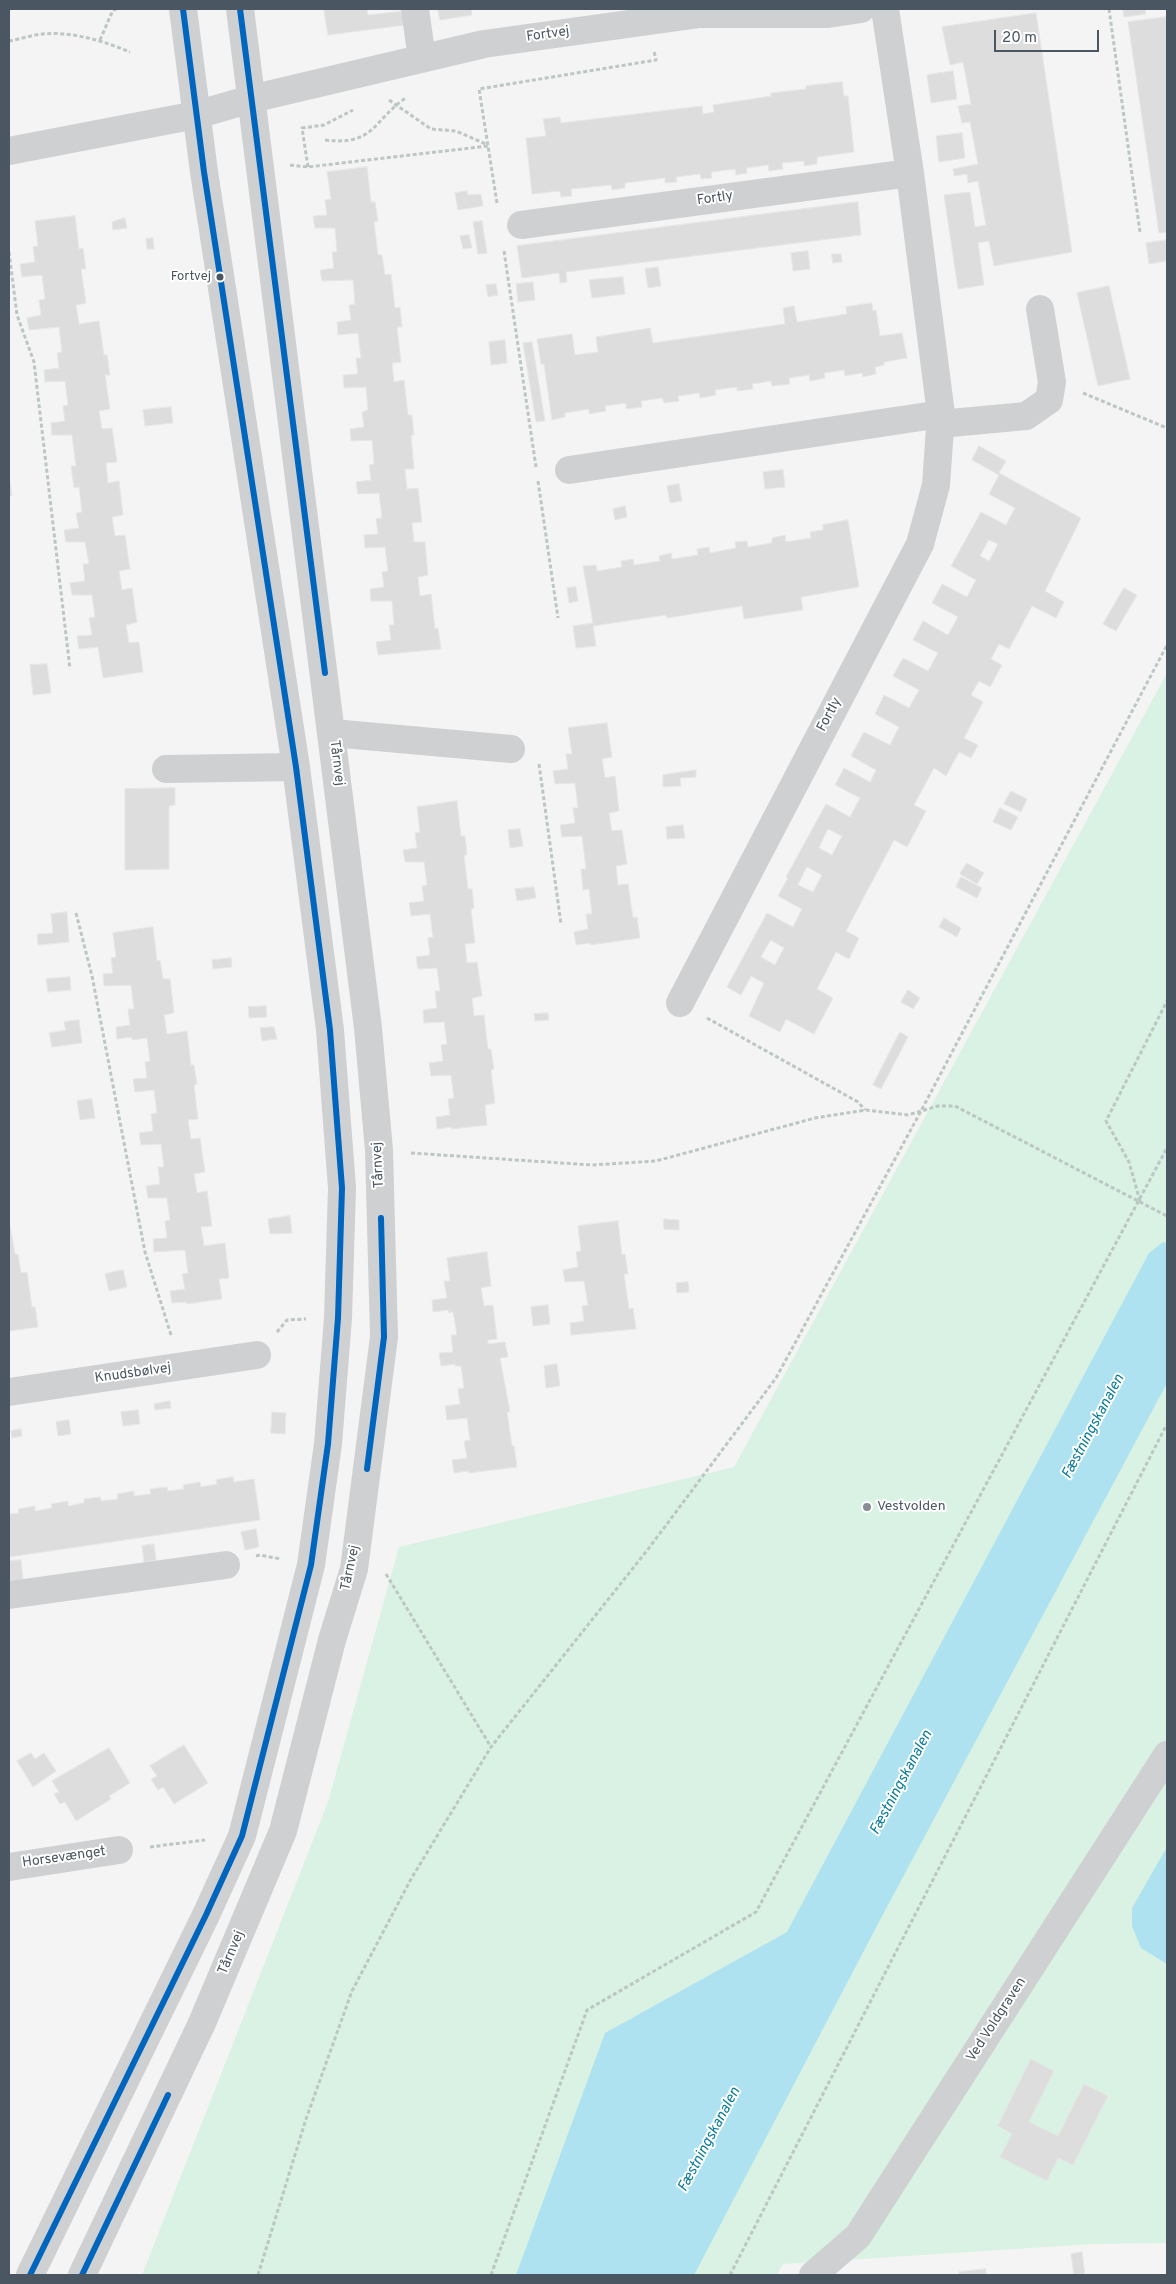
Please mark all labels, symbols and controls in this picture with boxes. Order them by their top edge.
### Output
scale bar [996,20,1101,52]
street label: Fortvej [525,24,571,46]
text: 20 m [1002,29,1037,48]
street label: Fortly [696,188,734,210]
place label: Fortvej [171,269,211,285]
marker: Fortvej [215,272,225,282]
street label: Fortly [814,695,846,735]
street label: Tårnvej [325,739,347,787]
street label: Tårnvej [369,1141,389,1189]
street label: Knudsbølvej [94,1360,172,1388]
water label: Fæstningskanalen [1059,1372,1129,1482]
place label: Vestvolden [877,1499,946,1515]
marker: Vestvolden [861,1501,873,1513]
street label: Tårnvej [338,1544,364,1592]
water label: Fæstningskanalen [867,1728,937,1838]
street label: Horsevænget [21,1844,107,1872]
street label: Tårnvej [215,1928,249,1978]
street label: Ved Voldgraven [964,1975,1030,2065]
water label: Fæstningskanalen [675,2085,745,2195]

